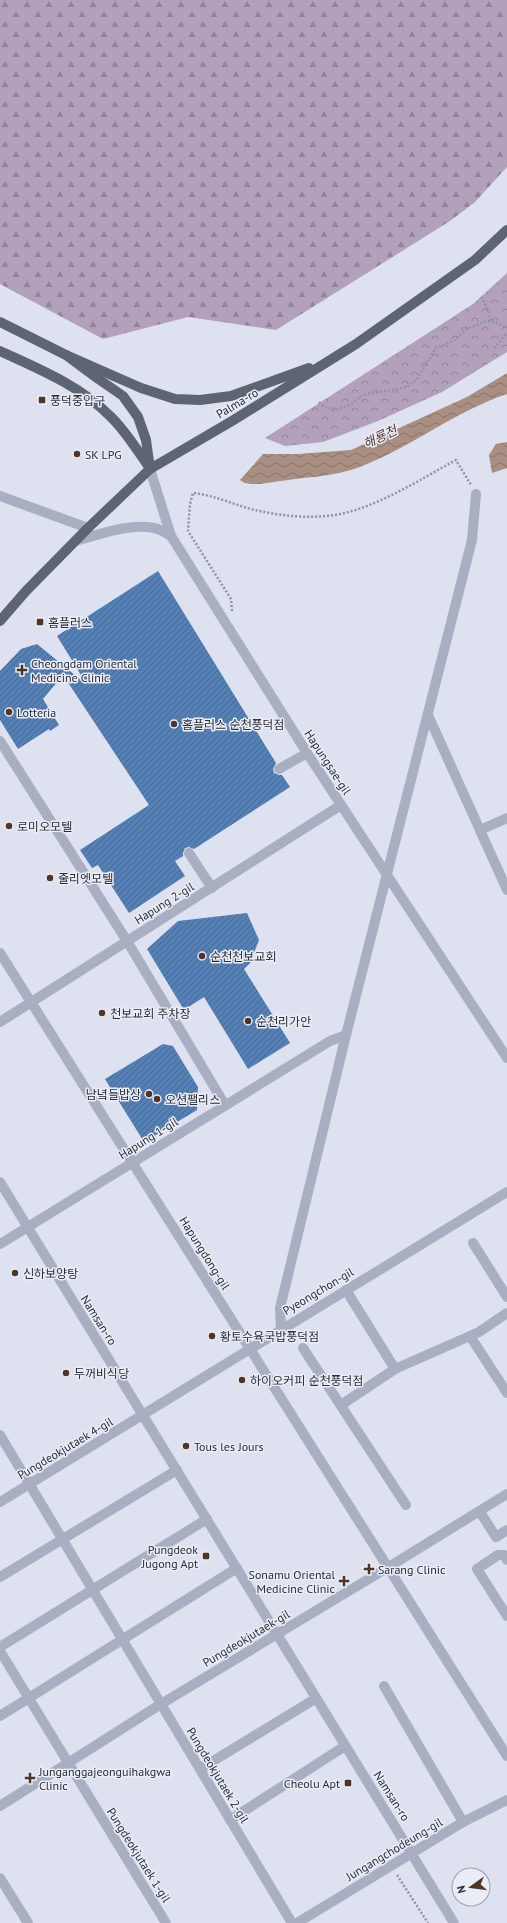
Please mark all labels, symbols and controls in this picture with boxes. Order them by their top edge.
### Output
street label: Palma-ro [213,385,261,421]
place label: 풍덕중입구 [50,393,105,408]
marker: 풍덕중입구 [37,395,47,405]
water label: 해룡천 [360,421,401,452]
place label: SK LPG [85,447,122,462]
marker: SK LPG [72,449,82,459]
place label: 홈플러스 [48,615,92,630]
marker: 홈플러스 [35,617,45,627]
place label: Cheongdam Oriental Medicine Clinic [31,656,137,685]
marker: Cheongdam Oriental Medicine Clinic [16,664,28,676]
place label: Lotteria [17,705,56,720]
marker: Lotteria [4,707,14,717]
place label: 홈플러스 순천풍덕점 [182,717,285,732]
marker: 홈플러스 순천풍덕점 [169,719,179,729]
street label: Hapungsae-gil [301,727,355,798]
place label: 로미오모텔 [17,819,72,834]
marker: 로미오모텔 [4,821,14,831]
place label: 줄리엣모텔 [58,871,113,886]
marker: 줄리엣모텔 [45,873,55,883]
street label: Hapung 2-gil [132,879,197,927]
place label: 순천천보교회 [210,949,276,964]
marker: 순천천보교회 [197,951,207,961]
place label: 천보교회 주차장 [110,1006,191,1021]
marker: 천보교회 주차장 [97,1008,107,1018]
place label: 순천리가안 [256,1014,311,1029]
marker: 순천리가안 [243,1016,253,1026]
place label: 남녘들밥상 [86,1087,141,1102]
marker: 남녘들밥상 [144,1089,154,1099]
place label: 오션팰리스 [165,1092,220,1107]
marker: 오션팰리스 [152,1094,162,1104]
street label: Hapung 1-gil [116,1114,181,1162]
street label: Hapungdong-gil [177,1214,234,1293]
street label: Pyeongchon-gil [280,1264,357,1318]
place label: 신하보양탕 [23,1266,78,1281]
marker: 신하보양탕 [10,1268,20,1278]
street label: Namsan-ro [78,1292,120,1348]
place label: 황토수육국밥풍덕점 [220,1329,319,1344]
marker: 황토수육국밥풍덕점 [207,1331,217,1341]
place label: 두꺼비식당 [74,1366,129,1381]
marker: 두꺼비식당 [61,1368,71,1378]
place label: 하이오커피 순천풍덕점 [250,1373,364,1388]
marker: 하이오커피 순천풍덕점 [237,1375,247,1385]
street label: Pungdeokjutaek 4-gil [15,1413,116,1482]
place label: Tous les Jours [194,1439,264,1454]
marker: Tous les Jours [181,1441,191,1451]
place label: Pungdeok Jugong Apt [141,1542,198,1571]
marker: Pungdeok Jugong Apt [201,1551,211,1561]
place label: Sarang Clinic [378,1562,446,1577]
marker: Sarang Clinic [363,1563,375,1575]
place label: Sonamu Oriental Medicine Clinic [249,1567,336,1596]
marker: Sonamu Oriental Medicine Clinic [338,1575,350,1587]
street label: Pungdeokjutaek-gil [200,1606,293,1670]
street label: Pungdeokjutaek 2-gil [184,1725,253,1826]
place label: Junganggajeonguihakgwa Clinic [38,1764,171,1793]
street label: Namsan-ro [371,1768,413,1824]
marker: Junganggajeonguihakgwa Clinic [24,1772,36,1784]
place label: Cheolu Apt [284,1776,340,1791]
marker: Cheolu Apt [343,1778,353,1788]
street label: Pungdeokjutaek 1-gil [104,1805,174,1906]
street label: Jungangchodeung-gil [342,1814,445,1884]
north arrow [451,1867,491,1907]
text: N [454,1884,469,1895]

